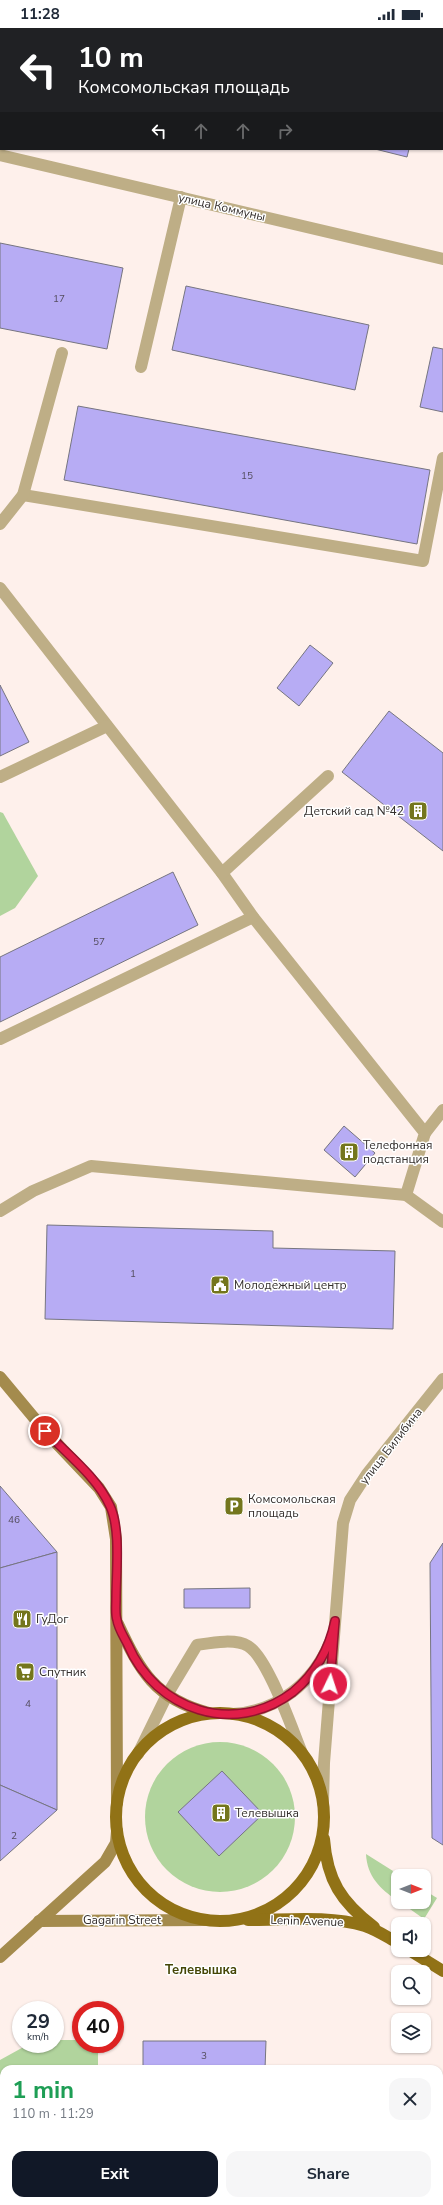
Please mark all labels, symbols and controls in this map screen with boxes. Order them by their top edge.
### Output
text: 11:28 [20,4,60,24]
text: 10 m [78,39,144,77]
icon: left [12,44,64,96]
text: Комсомольская площадь [78,75,290,99]
icon: left [148,120,170,142]
icon: ahead [190,120,212,142]
icon: ahead [232,120,254,142]
icon: right [274,120,296,142]
street label: улица Коммуны [177,189,267,225]
house number: 17 [53,292,65,306]
house number: 15 [241,469,253,483]
building icon: Детский сад №42 [407,800,429,822]
place label: Детский сад №42 [304,803,404,819]
house number: 57 [93,935,105,949]
place label: Телефонная подстанция [363,1137,433,1167]
building icon: Телефонная подстанция [338,1141,360,1163]
house number: 1 [130,1267,136,1281]
public building icon: Молодёжный центр [209,1274,231,1296]
place label: Молодёжный центр [234,1277,347,1293]
street label: улица Билибина [356,1405,426,1487]
pin [28,1414,62,1448]
icon: arrive [34,1420,56,1442]
place label: Комсомольская площадь [248,1491,336,1521]
parking icon: Комсомольская площадь [223,1495,245,1517]
house number: 46 [8,1513,20,1527]
restaurant icon: ГуДог [11,1608,33,1630]
place label: ГуДог [36,1611,69,1627]
supermarket icon: Спутник [14,1661,36,1683]
position arrow [309,1663,351,1705]
place label: Спутник [39,1664,87,1680]
house number: 4 [25,1697,31,1711]
building icon: Телевышка [210,1802,232,1824]
place label: Телевышка [235,1805,299,1821]
house number: 2 [11,1829,17,1843]
north arrow [391,1869,431,1909]
map controls [391,1869,431,2053]
street label: Gagarin Street [83,1912,162,1928]
street label: Lenin Avenue [270,1912,344,1930]
button: sound [391,1917,431,1957]
district label: Телевышка [165,1961,237,1979]
button: search [391,1965,431,2005]
speed limit sign: 40 [72,2001,124,2053]
text: 29 [26,2008,50,2035]
button: layers [391,2013,431,2053]
text: km/h [27,2030,49,2044]
house number: 3 [201,2049,207,2063]
text: 1 min [12,2074,74,2106]
button: close [389,2078,431,2120]
text: 110 m · 11:29 [12,2105,94,2123]
button: Exit [12,2151,218,2197]
button: Share [226,2151,431,2197]

